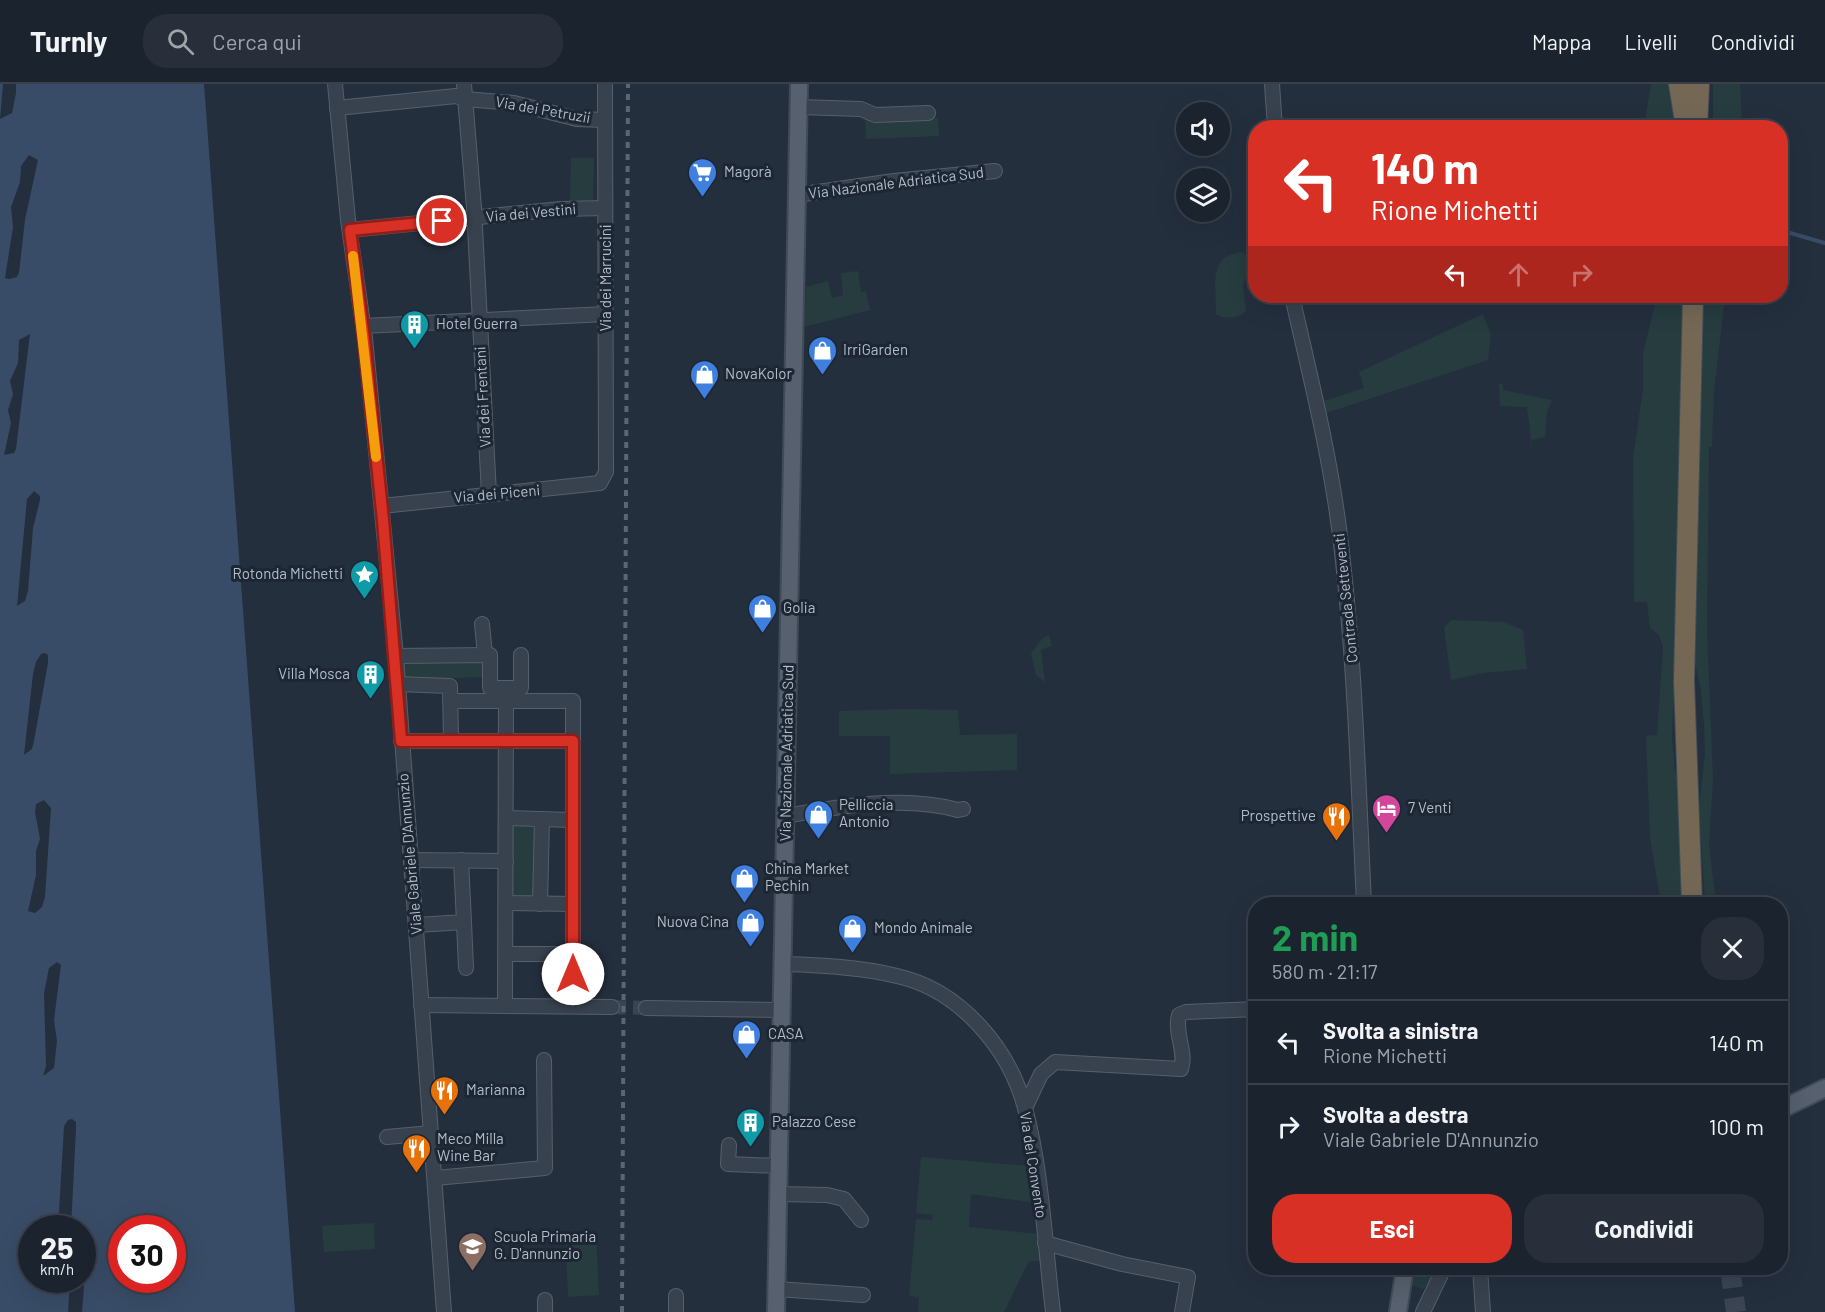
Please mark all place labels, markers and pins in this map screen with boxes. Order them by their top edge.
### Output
supermarket icon: Magorà [687,156,719,198]
place label: Magorà [724,162,772,180]
pin [416,195,467,246]
building icon: Hotel Guerra [399,308,431,350]
place label: Hotel Guerra [436,314,517,332]
shop icon: IrriGarden [806,334,838,376]
place label: IrriGarden [843,340,908,358]
shop icon: NovaKolor [688,358,720,400]
place label: NovaKolor [725,364,792,382]
place icon: Rotonda Michetti [348,558,380,600]
place label: Rotonda Michetti [233,564,343,582]
shop icon: Golia [746,592,778,634]
place label: Golia [783,598,815,616]
building icon: Villa Mosca [355,658,387,700]
place label: Villa Mosca [278,664,350,682]
hotel icon: 7 Venti [1371,792,1403,834]
place label: Pelliccia Antonio [839,795,893,830]
shop icon: Pelliccia Antonio [802,798,834,840]
place label: 7 Venti [1408,798,1452,816]
restaurant icon: Prospettive [1321,800,1353,842]
place label: Prospettive [1241,806,1316,824]
place label: China Market Pechin [765,859,849,894]
shop icon: China Market Pechin [728,862,760,904]
shop icon: Nuova Cina [734,906,766,948]
place label: Nuova Cina [657,912,729,930]
shop icon: Mondo Animale [837,912,869,954]
place label: Mondo Animale [874,918,973,936]
shop icon: CASA [731,1018,763,1060]
place label: CASA [768,1024,804,1042]
restaurant icon: Marianna [429,1074,461,1116]
place label: Marianna [466,1080,525,1098]
building icon: Palazzo Cese [735,1106,767,1148]
place label: Palazzo Cese [772,1112,856,1130]
place label: Meco Milla Wine Bar [437,1129,504,1164]
restaurant icon: Meco Milla Wine Bar [400,1132,432,1174]
place label: Scuola Primaria G. D'annunzio [494,1227,596,1262]
school or university icon: Scuola Primaria G. D'annunzio [457,1230,489,1272]

